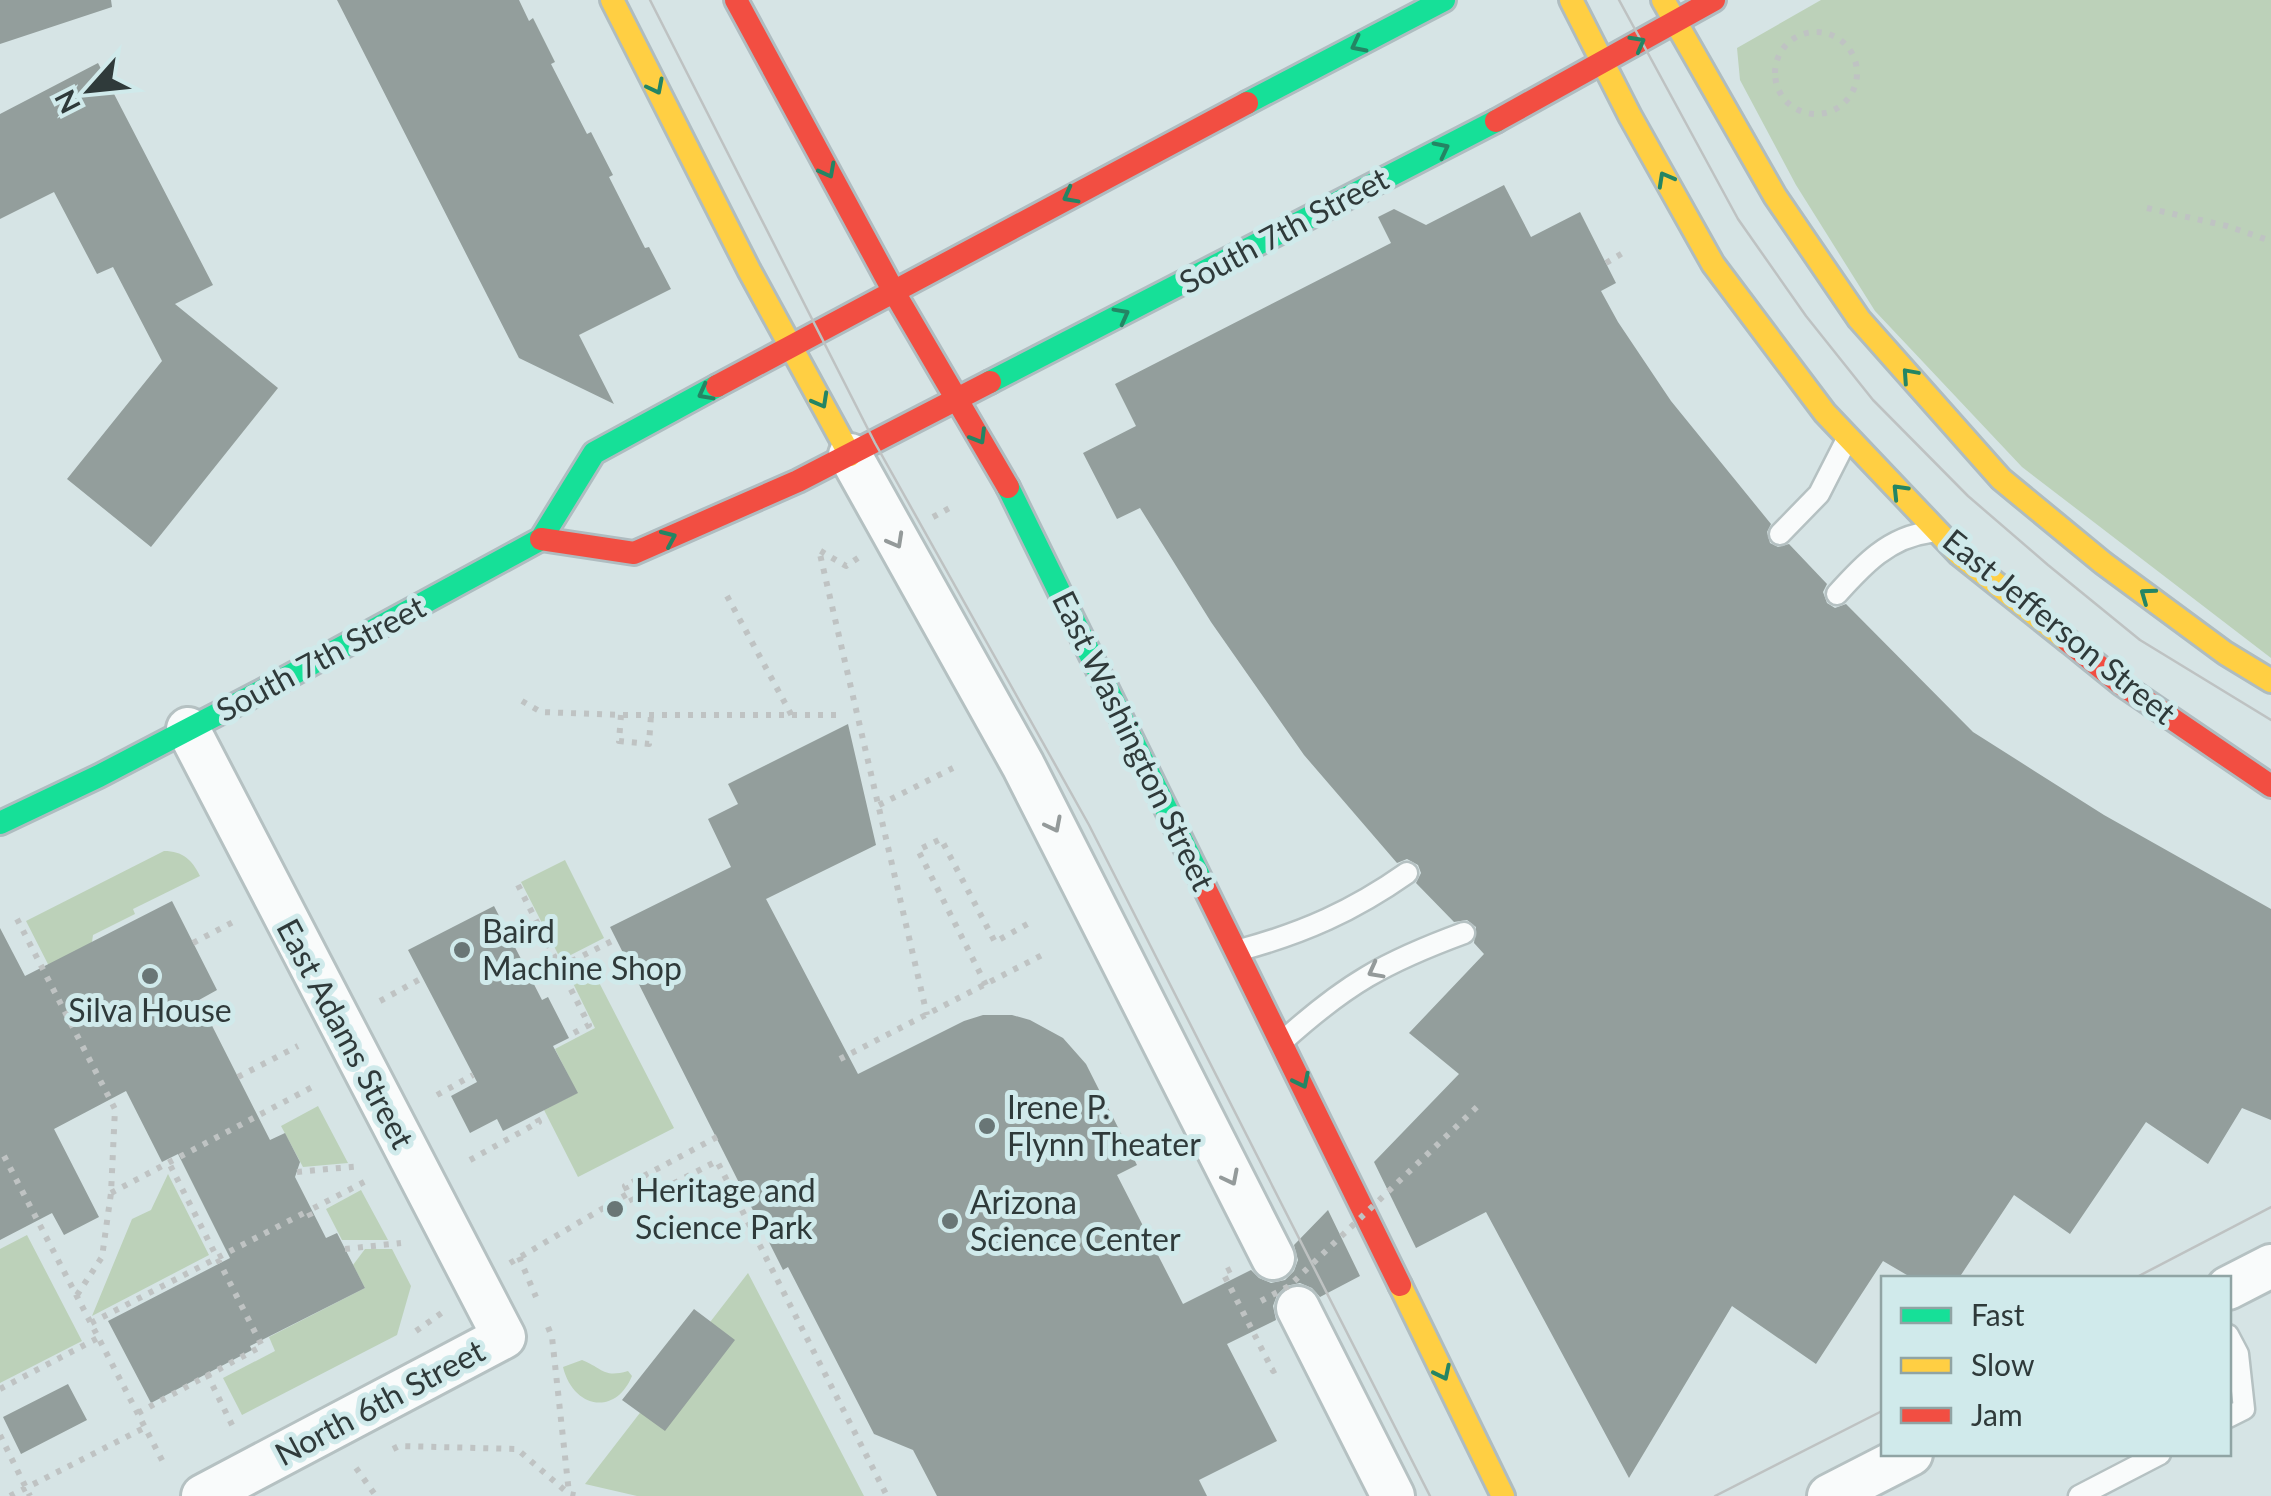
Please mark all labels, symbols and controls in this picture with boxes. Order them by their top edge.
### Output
one-way arrow [1350,33,1368,52]
one-way arrow [1628,35,1646,55]
north arrow [40,40,140,140]
one-way arrow [644,77,664,95]
text: N [47,84,87,119]
one-way arrow [1431,142,1449,161]
street label: South 7th Street [1172,158,1395,301]
one-way arrow [815,160,835,178]
one-way arrow [1658,172,1678,190]
one-way arrow [1063,184,1081,203]
one-way arrow [1112,308,1130,327]
one-way arrow [1903,368,1921,387]
one-way arrow [698,381,716,400]
one-way arrow [809,391,828,409]
one-way arrow [967,426,986,444]
one-way arrow [1893,484,1911,503]
street label: East Jefferson Street [1936,520,2185,732]
one-way arrow [659,530,677,550]
one-way arrow [884,530,904,548]
street label: East Washington Street [1045,584,1224,897]
street label: South 7th Street [209,586,432,729]
one-way arrow [2139,589,2158,607]
one-way arrow [1042,815,1061,833]
place label: Baird Machine Shop [482,911,682,987]
street label: East Adams Street [269,912,424,1155]
marker: Baird Machine Shop [451,939,473,961]
one-way arrow [1367,959,1385,978]
marker: Silva House [139,965,161,987]
place label: Silva House [68,990,232,1029]
one-way arrow [1289,1071,1309,1089]
place label: Irene P. Flynn Theater [1007,1087,1201,1163]
marker: Irene P. Flynn Theater [976,1115,998,1137]
one-way arrow [1219,1168,1239,1186]
place label: Heritage and Science Park [635,1170,816,1246]
place label: Arizona Science Center [970,1182,1181,1258]
marker: Heritage and Science Park [604,1198,626,1220]
marker: Arizona Science Center [939,1210,961,1232]
legend [1881,1276,2231,1456]
text: Fast [1971,1296,2025,1332]
street label: North 6th Street [268,1330,491,1473]
text: Slow [1971,1346,2035,1382]
one-way arrow [1431,1363,1451,1381]
text: Jam [1971,1396,2023,1432]

